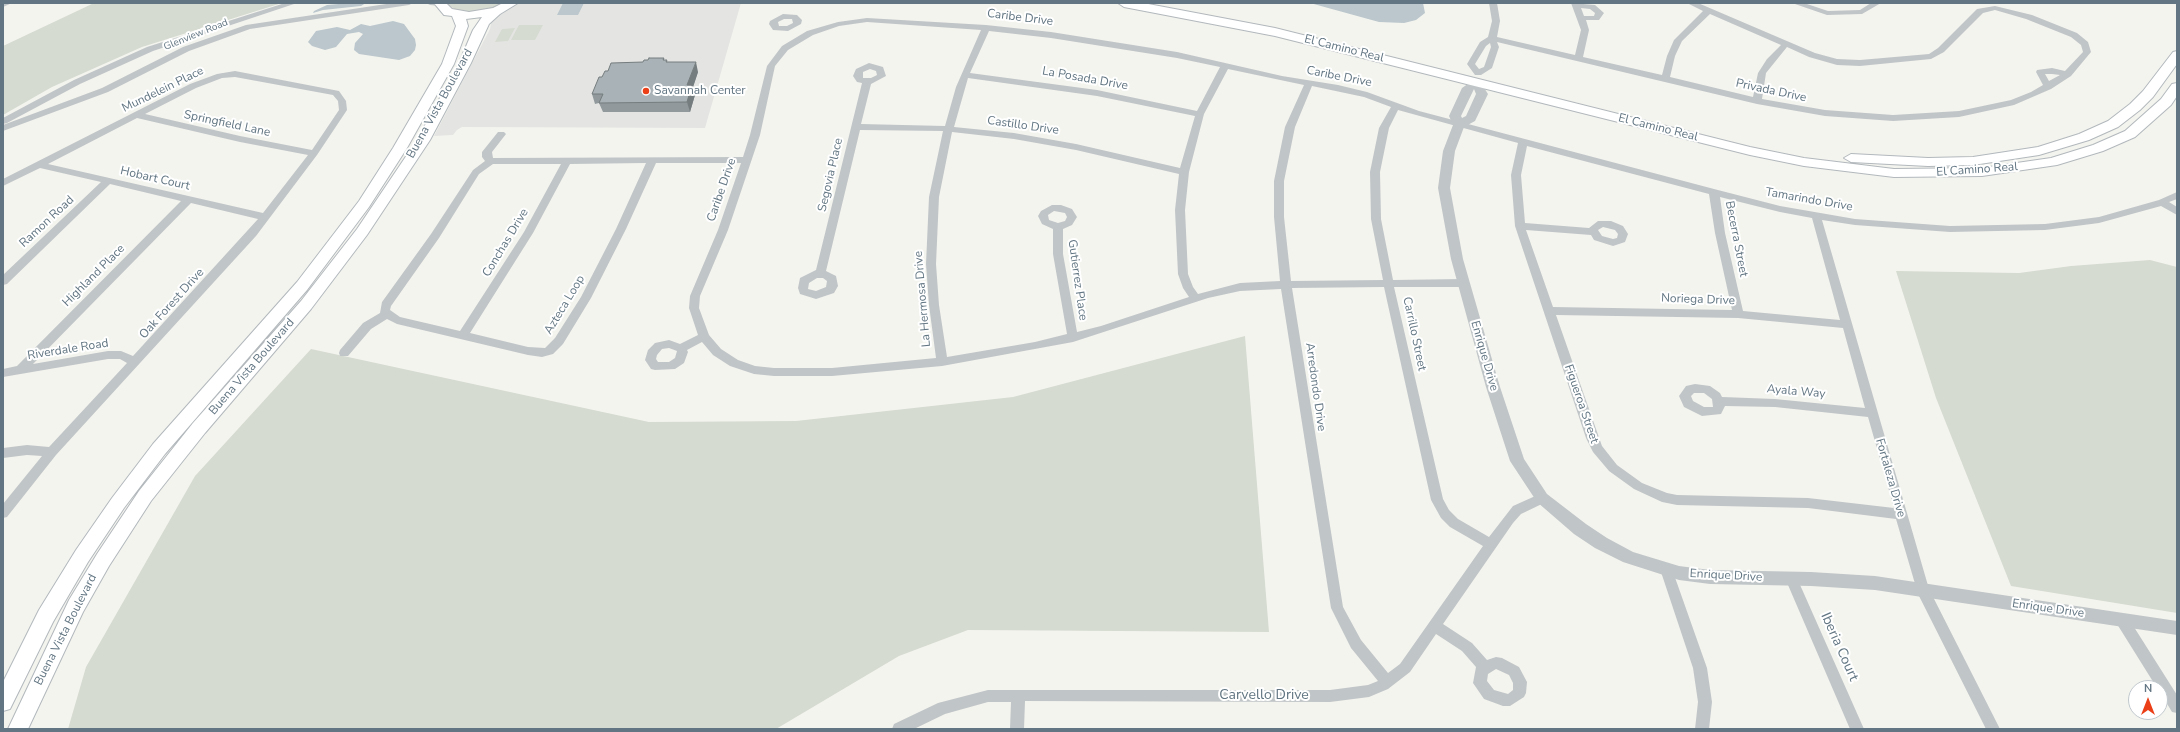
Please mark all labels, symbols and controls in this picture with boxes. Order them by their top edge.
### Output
street label: Caribe Drive [986,7,1054,29]
street label: Glenview Road [162,17,230,53]
street label: El Camino Real [1303,32,1385,66]
street label: Buena Vista Boulevard [404,47,476,161]
street label: Mundelein Place [120,64,206,116]
street label: La Posada Drive [1041,64,1129,94]
street label: Caribe Drive [1305,64,1373,90]
street label: Privada Drive [1734,76,1808,106]
place label: Savannah Center [654,84,746,98]
marker: Savannah Center [641,86,651,96]
street label: Springfield Lane [182,108,272,140]
street label: El Camino Real [1617,111,1699,145]
street label: Castillo Drive [986,114,1060,138]
street label: Segovia Place [816,137,846,213]
street label: Caribe Drive [704,156,740,224]
street label: El Camino Real [1936,160,2018,180]
street label: Hobart Court [119,164,191,194]
street label: Tamarindo Drive [1764,185,1854,215]
street label: Ramon Road [17,193,77,251]
street label: Becerra Street [1722,200,1750,278]
street label: Conchas Drive [480,206,532,280]
street label: Gutierrez Place [1064,239,1090,321]
street label: Highland Place [60,242,128,310]
street label: La Hermosa Drive [912,250,934,348]
street label: Oak Forest Drive [137,266,207,342]
street label: Azteca Loop [542,273,588,337]
street label: Noriega Drive [1661,292,1735,308]
street label: Carrillo Street [1399,296,1429,372]
street label: Buena Vista Boulevard [206,316,298,418]
street label: Enrique Drive [1467,319,1501,393]
street label: Riverdale Road [27,336,109,364]
street label: Arredondo Drive [1302,342,1328,432]
street label: Figueroa Street [1561,363,1601,445]
street label: Ayala Way [1766,382,1826,402]
street label: Fortaleza Drive [1872,437,1908,519]
street label: Enrique Drive [1689,567,1763,585]
street label: Buena Vista Boulevard [32,572,100,688]
street label: Enrique Drive [2011,597,2085,621]
street label: Iberia Court [1816,610,1862,684]
north arrow [2128,680,2168,720]
text: N [2144,681,2152,696]
street label: Carvello Drive [1219,688,1309,704]

